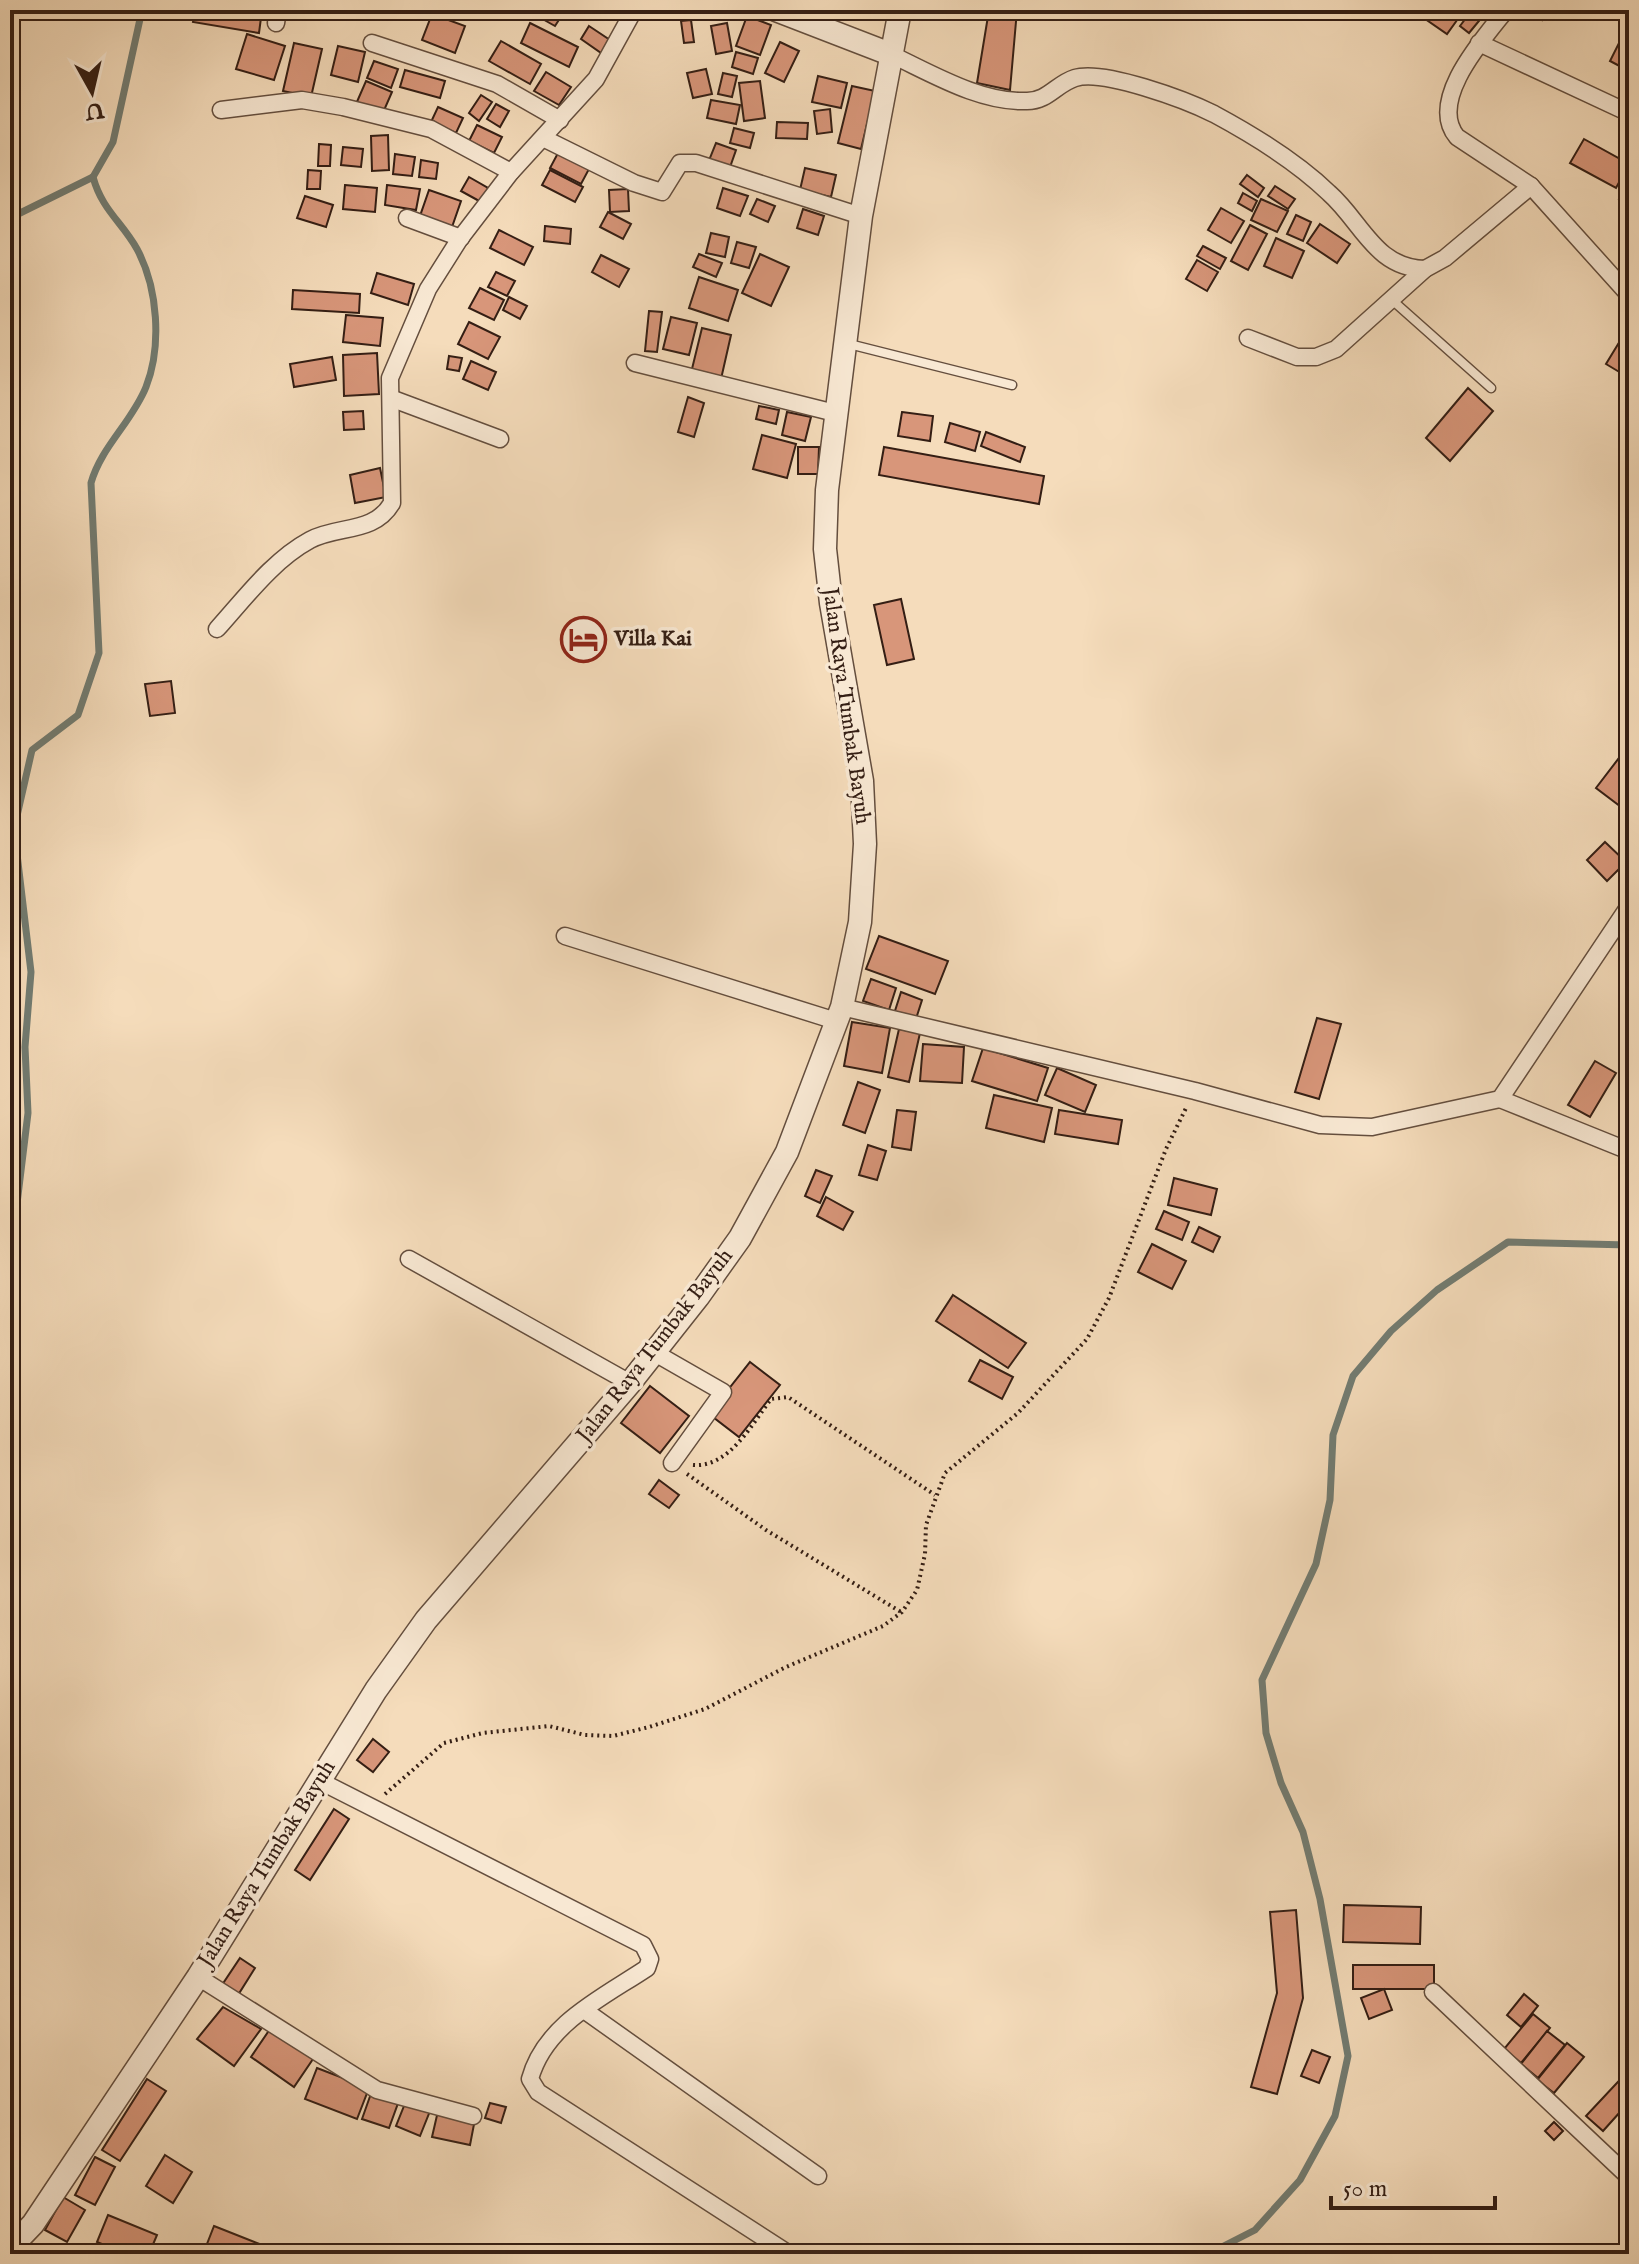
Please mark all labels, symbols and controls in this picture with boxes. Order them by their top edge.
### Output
north arrow [52,52,132,132]
text: U [82,95,107,125]
street label: Jalan Raya Tumbak Bayuh [815,583,877,827]
hotel icon: Villa Kai [559,615,607,663]
place label: Villa Kai [613,625,692,653]
street label: Jalan Raya Tumbak Bayuh [569,1243,740,1451]
street label: Jalan Raya Tumbak Bayuh [190,1755,342,1975]
scale bar [1331,2160,1495,2210]
text: 50 m [1343,2174,1387,2205]

